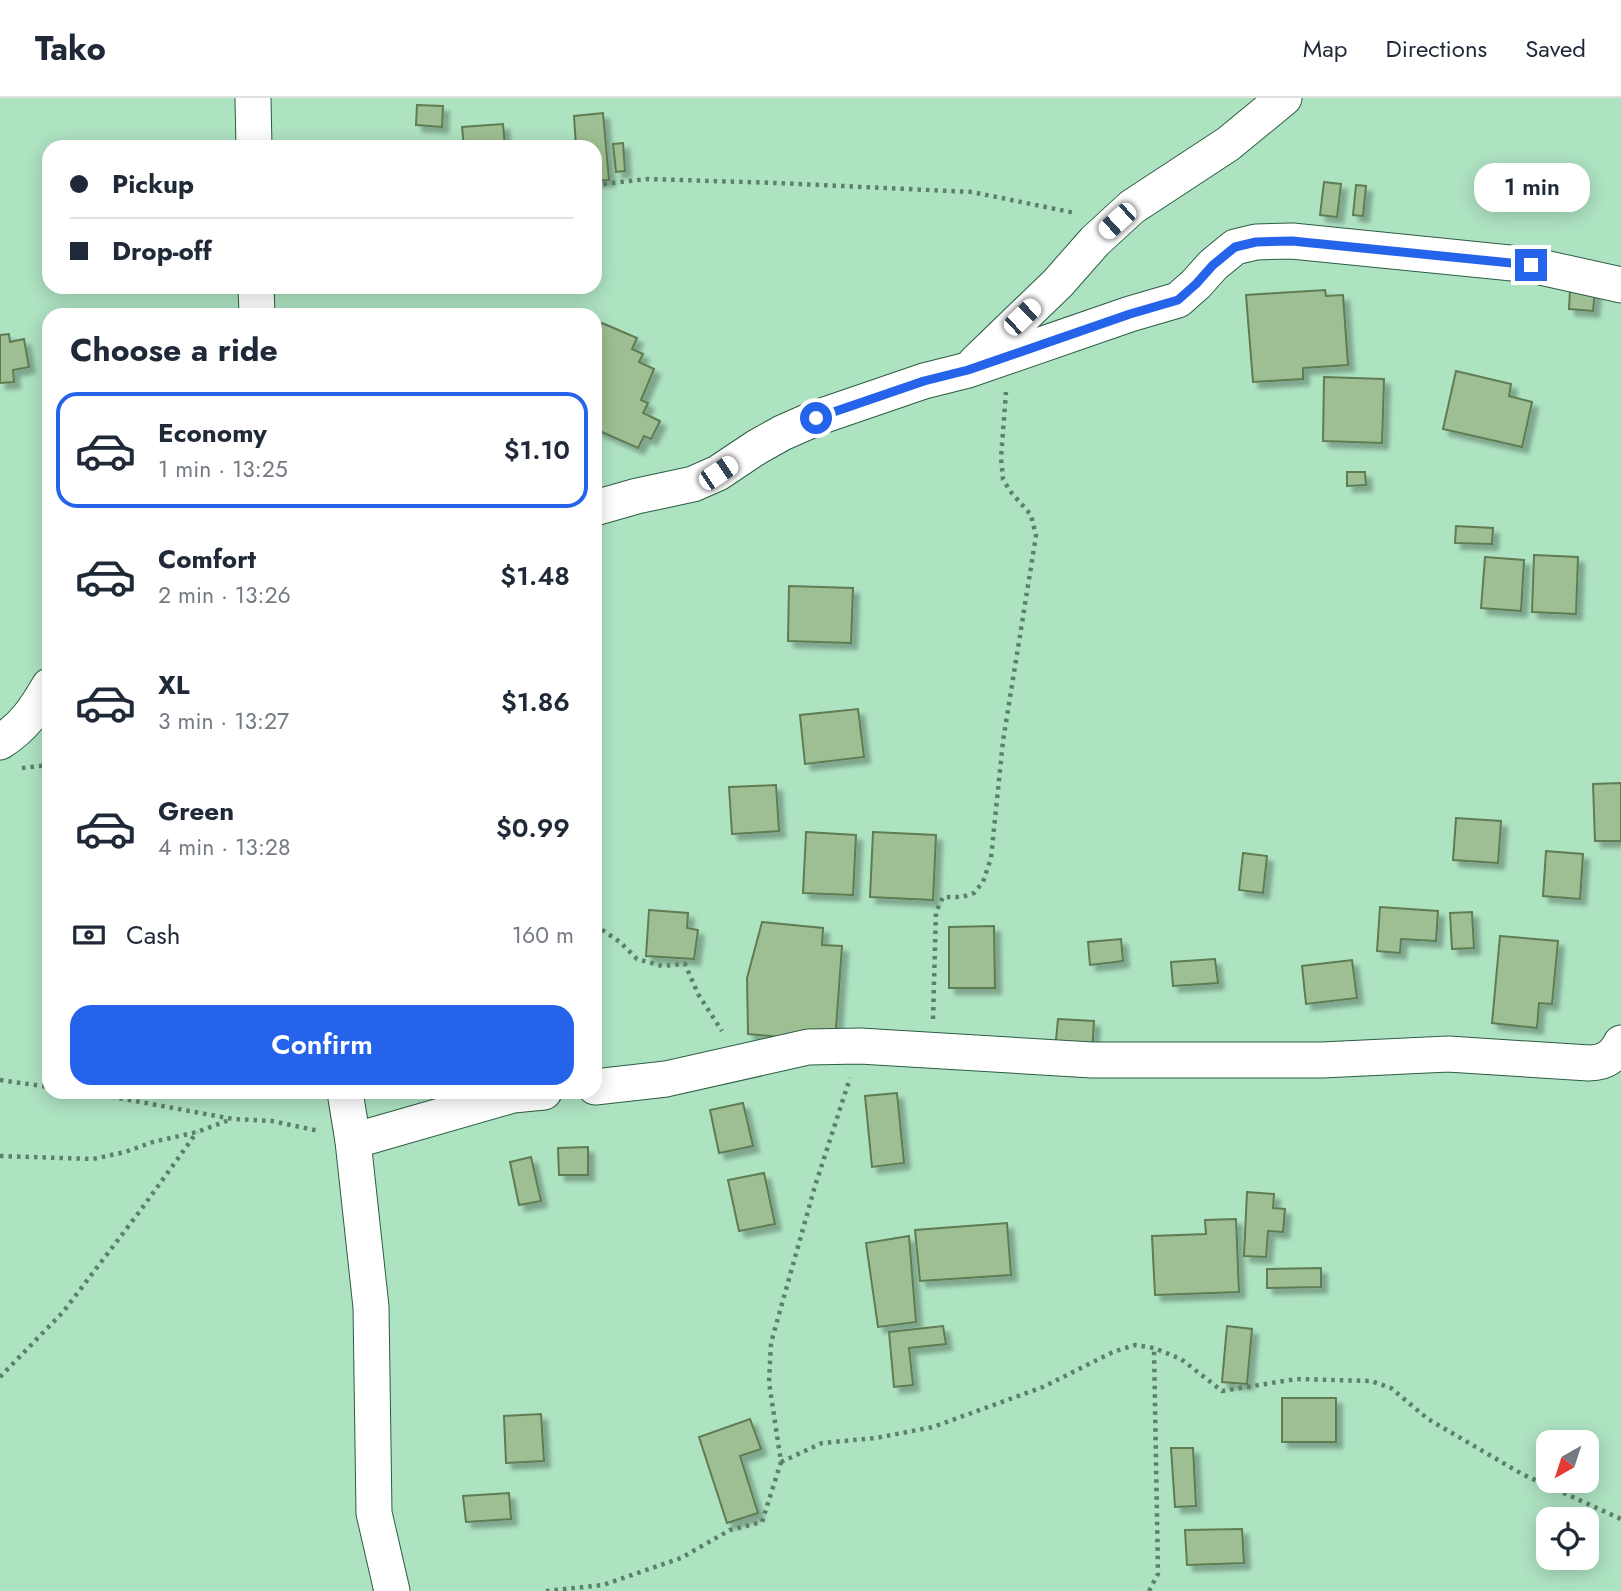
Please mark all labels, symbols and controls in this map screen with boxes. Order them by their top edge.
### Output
text: Tako [35,25,106,72]
text: Map [1303,31,1348,66]
text: Directions [1386,31,1487,66]
text: Saved [1525,31,1586,66]
callout: 1 min [1473,164,1589,212]
text: Pickup [112,165,194,203]
text: 1 min [1504,170,1560,204]
car [1095,199,1140,243]
text: Drop-off [112,232,212,270]
route end [1515,249,1547,281]
car [1000,295,1045,339]
text: Choose a ride [70,327,278,373]
route start [800,402,832,434]
text: Economy [158,414,267,452]
icon: car [74,419,137,482]
text: $1.10 [504,431,570,469]
text: 1 min · 13:25 [158,452,288,486]
car [695,453,742,493]
text: Comfort [158,540,256,578]
icon: car [74,545,137,608]
text: $1.48 [500,557,570,595]
text: 2 min · 13:26 [158,578,291,612]
text: XL [158,666,190,704]
icon: car [74,671,137,734]
text: $1.86 [501,683,570,721]
text: 3 min · 13:27 [158,704,289,738]
text: Green [158,792,234,830]
icon: car [74,797,137,860]
text: $0.99 [496,809,570,847]
text: 4 min · 13:28 [158,830,290,864]
icon: cash [70,916,108,954]
text: Cash [126,916,180,954]
text: 160 m [512,918,574,952]
button: Confirm [70,1005,574,1085]
north arrow [1536,1430,1600,1493]
map controls [1536,1430,1599,1570]
button: locate [1536,1507,1599,1570]

